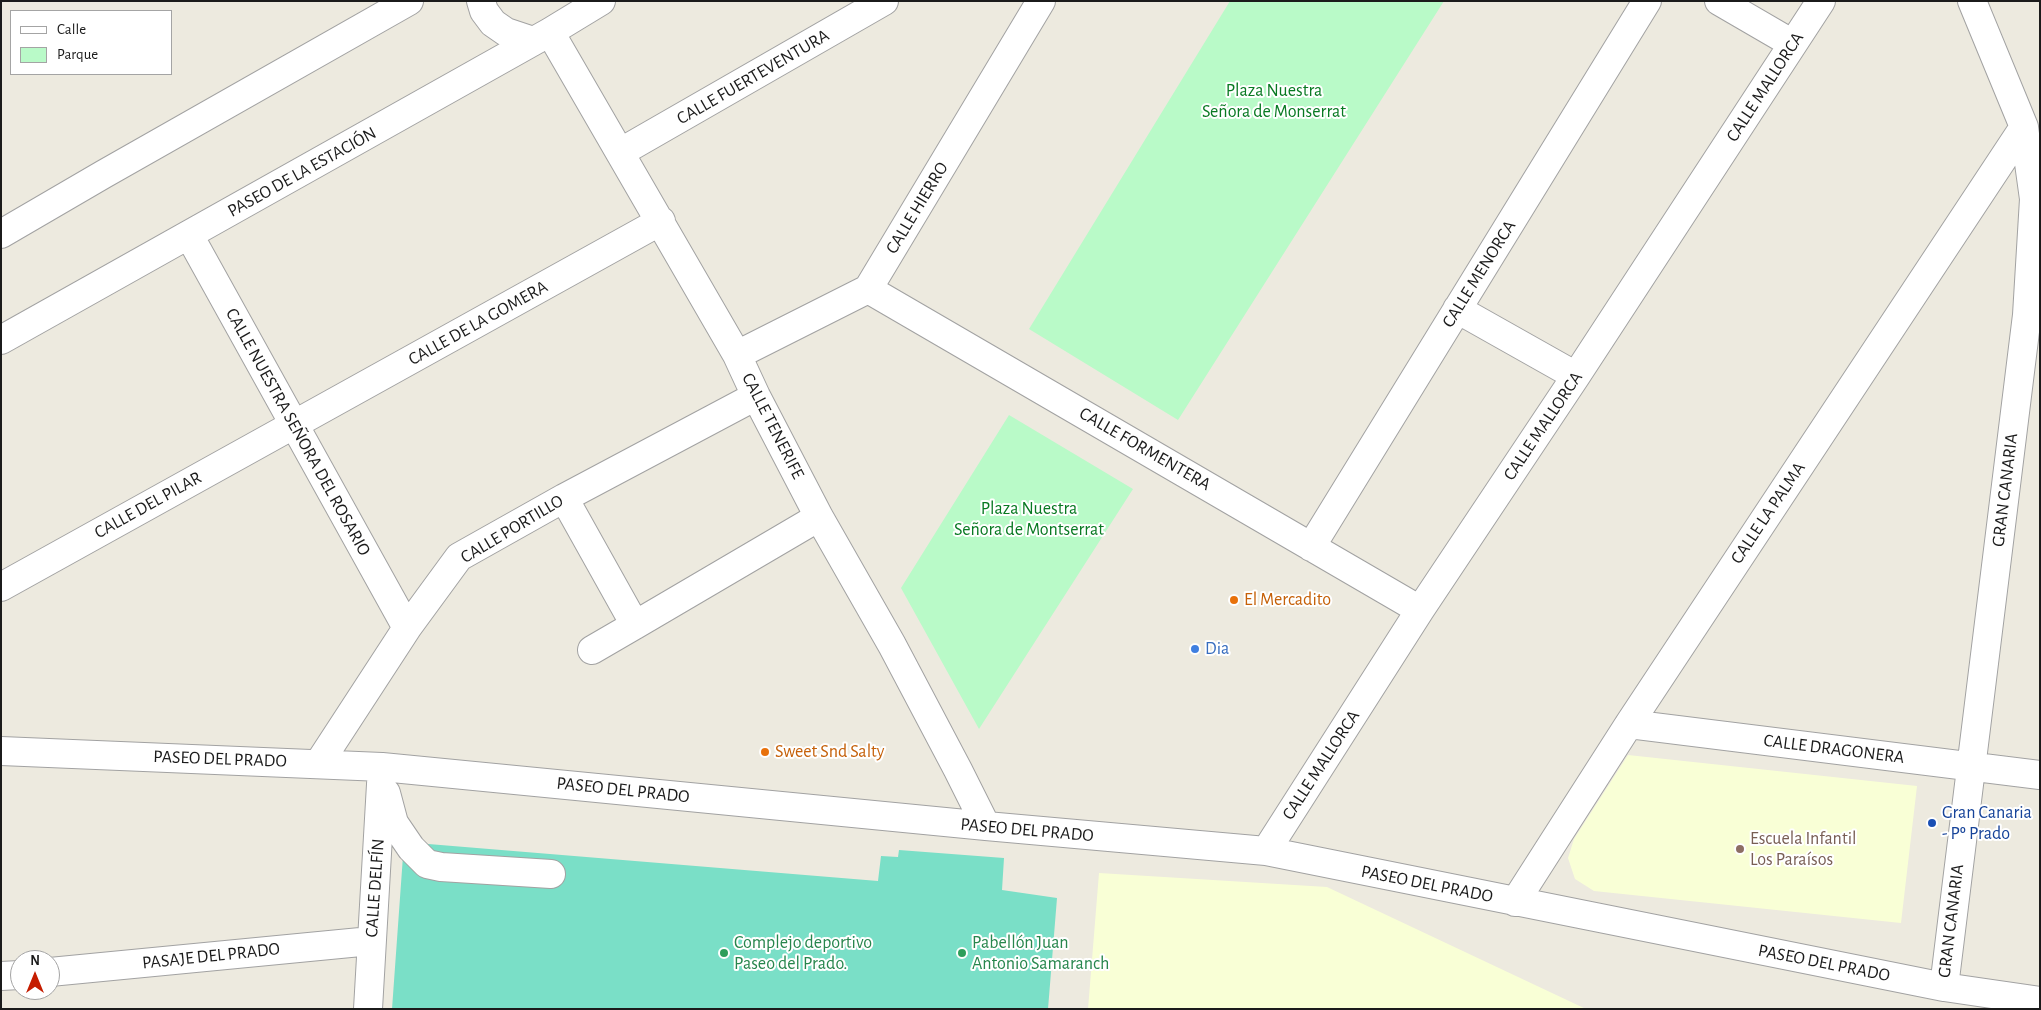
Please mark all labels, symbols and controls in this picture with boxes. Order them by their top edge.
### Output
legend [10,10,172,75]
text: Calle [57,22,86,37]
street label: CALLE FUERTEVENTURA [673,25,833,129]
street label: CALLE MALLORCA [1722,28,1808,146]
text: Parque [57,47,98,62]
park label: Plaza Nuestra Señora de Monserrat [1202,80,1346,122]
street label: PASEO DE LA ESTACIÓN [224,122,380,222]
street label: CALLE HIERRO [881,158,953,258]
street label: CALLE MENORCA [1437,216,1521,332]
street label: CALLE DE LA GOMERA [405,276,551,370]
street label: CALLE NUESTRA SEÑORA DEL ROSARIO [221,304,375,560]
street label: CALLE MALLORCA [1499,368,1587,484]
street label: CALLE TENERIFE [737,369,809,483]
street label: CALLE FORMENTERA [1075,403,1215,495]
street label: GRAN CANARIA [1987,432,2023,548]
street label: CALLE LA PALMA [1726,458,1810,568]
street label: CALLE DEL PILAR [91,467,205,543]
street label: CALLE PORTILLO [457,490,567,568]
park label: Plaza Nuestra Señora de Montserrat [954,498,1104,540]
place label: El Mercadito [1244,589,1331,611]
marker: El Mercadito [1228,594,1240,606]
place label: Dia [1205,638,1229,660]
marker: Dia [1189,643,1201,655]
street label: CALLE MALLORCA [1278,706,1364,824]
street label: CALLE DRAGONERA [1762,730,1906,768]
place label: Sweet Snd Salty [775,741,885,763]
street label: PASEO DEL PRADO [153,746,287,772]
marker: Sweet Snd Salty [759,746,771,758]
street label: PASEO DEL PRADO [555,772,691,808]
place label: Gran Canaria - Pº Prado [1942,802,2032,844]
street label: PASEO DEL PRADO [959,813,1095,847]
marker: Gran Canaria - Pº Prado [1926,817,1938,829]
place label: Escuela Infantil Los Paraísos [1750,828,1856,871]
street label: CALLE DELFÍN [361,838,389,938]
marker: Escuela Infantil Los Paraísos [1734,843,1746,855]
street label: PASEO DEL PRADO [1359,861,1495,907]
street label: GRAN CANARIA [1933,863,1969,979]
place label: Complejo deportivo Paseo del Prado. [734,932,872,974]
place label: Pabellón Juan Antonio Samaranch [972,932,1109,974]
street label: PASAJE DEL PRADO [141,938,281,974]
street label: PASEO DEL PRADO [1756,940,1892,986]
marker: Complejo deportivo Paseo del Prado. [718,947,730,959]
marker: Pabellón Juan Antonio Samaranch [956,947,968,959]
north arrow [10,950,60,1000]
text: N [30,954,40,968]

